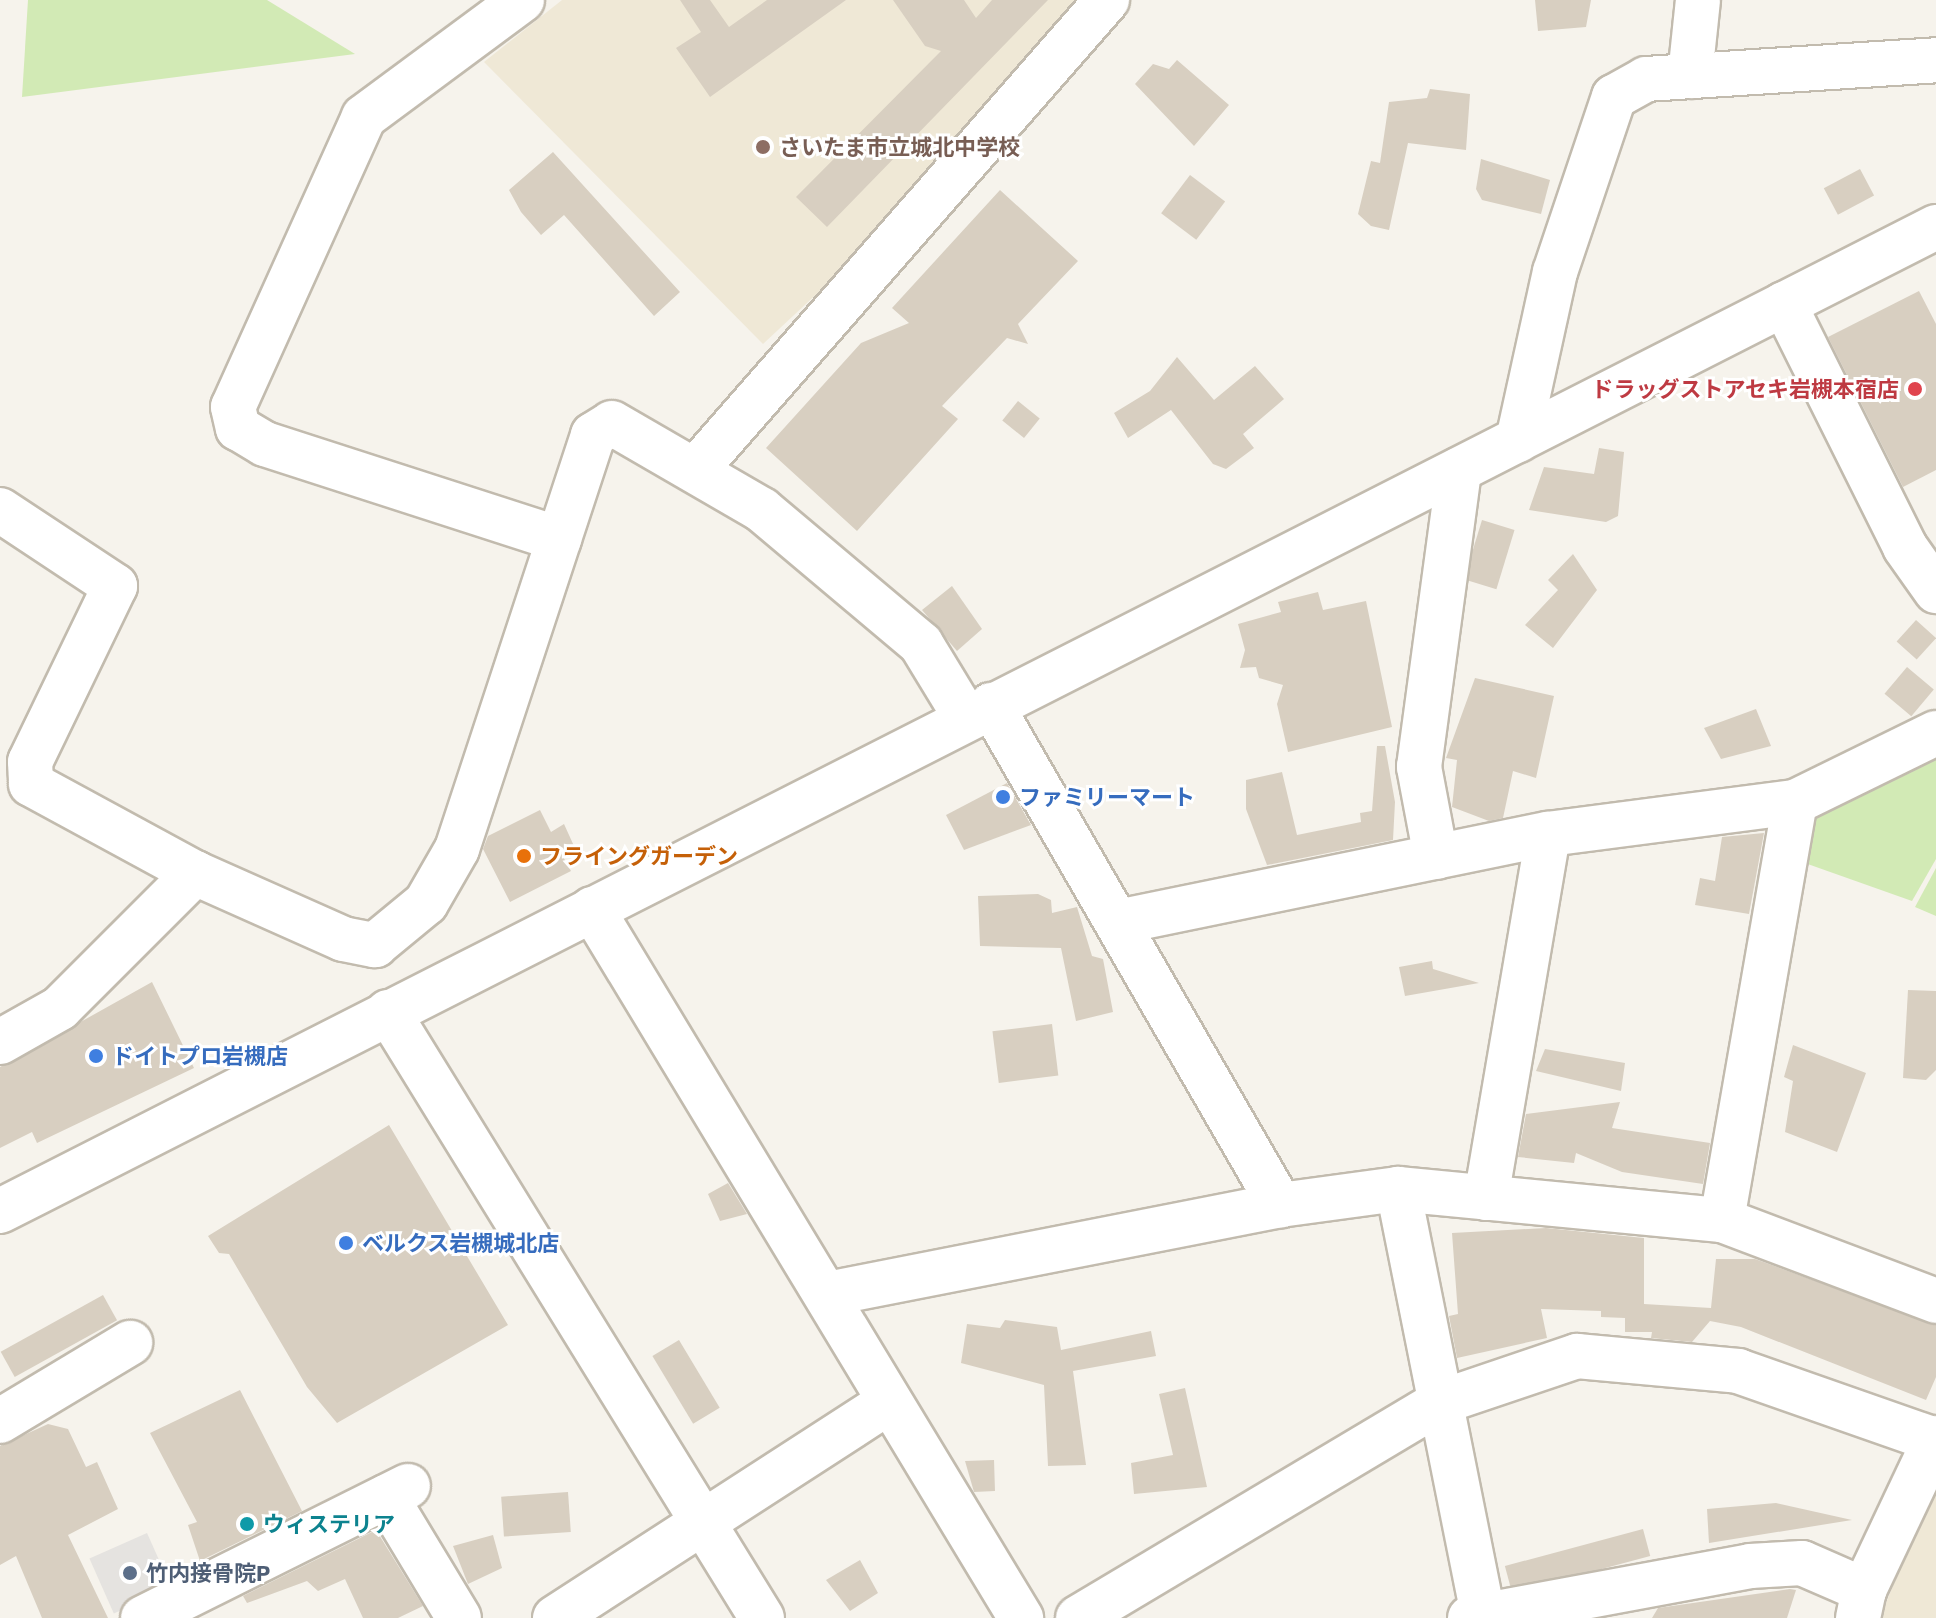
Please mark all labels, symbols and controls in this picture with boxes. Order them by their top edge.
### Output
place label: さいたま市立城北中学校 [779,134,1021,160]
marker: さいたま市立城北中学校 [754,138,772,156]
place label: ドラッグストアセキ岩槻本宿店 [1591,376,1899,402]
marker: ドラッグストアセキ岩槻本宿店 [1906,380,1924,398]
place label: ファミリーマート [1019,784,1195,810]
marker: ファミリーマート [994,788,1012,806]
place label: フライングガーデン [540,843,738,869]
marker: フライングガーデン [515,847,533,865]
place label: ドイトプロ岩槻店 [112,1043,288,1069]
marker: ドイトプロ岩槻店 [87,1047,105,1065]
place label: ベルクス岩槻城北店 [362,1230,560,1256]
marker: ベルクス岩槻城北店 [337,1234,355,1252]
place label: ウィステリア [263,1511,395,1537]
marker: ウィステリア [238,1515,256,1533]
place label: 竹内接骨院P [146,1560,270,1586]
marker: 竹内接骨院P [121,1564,139,1582]

